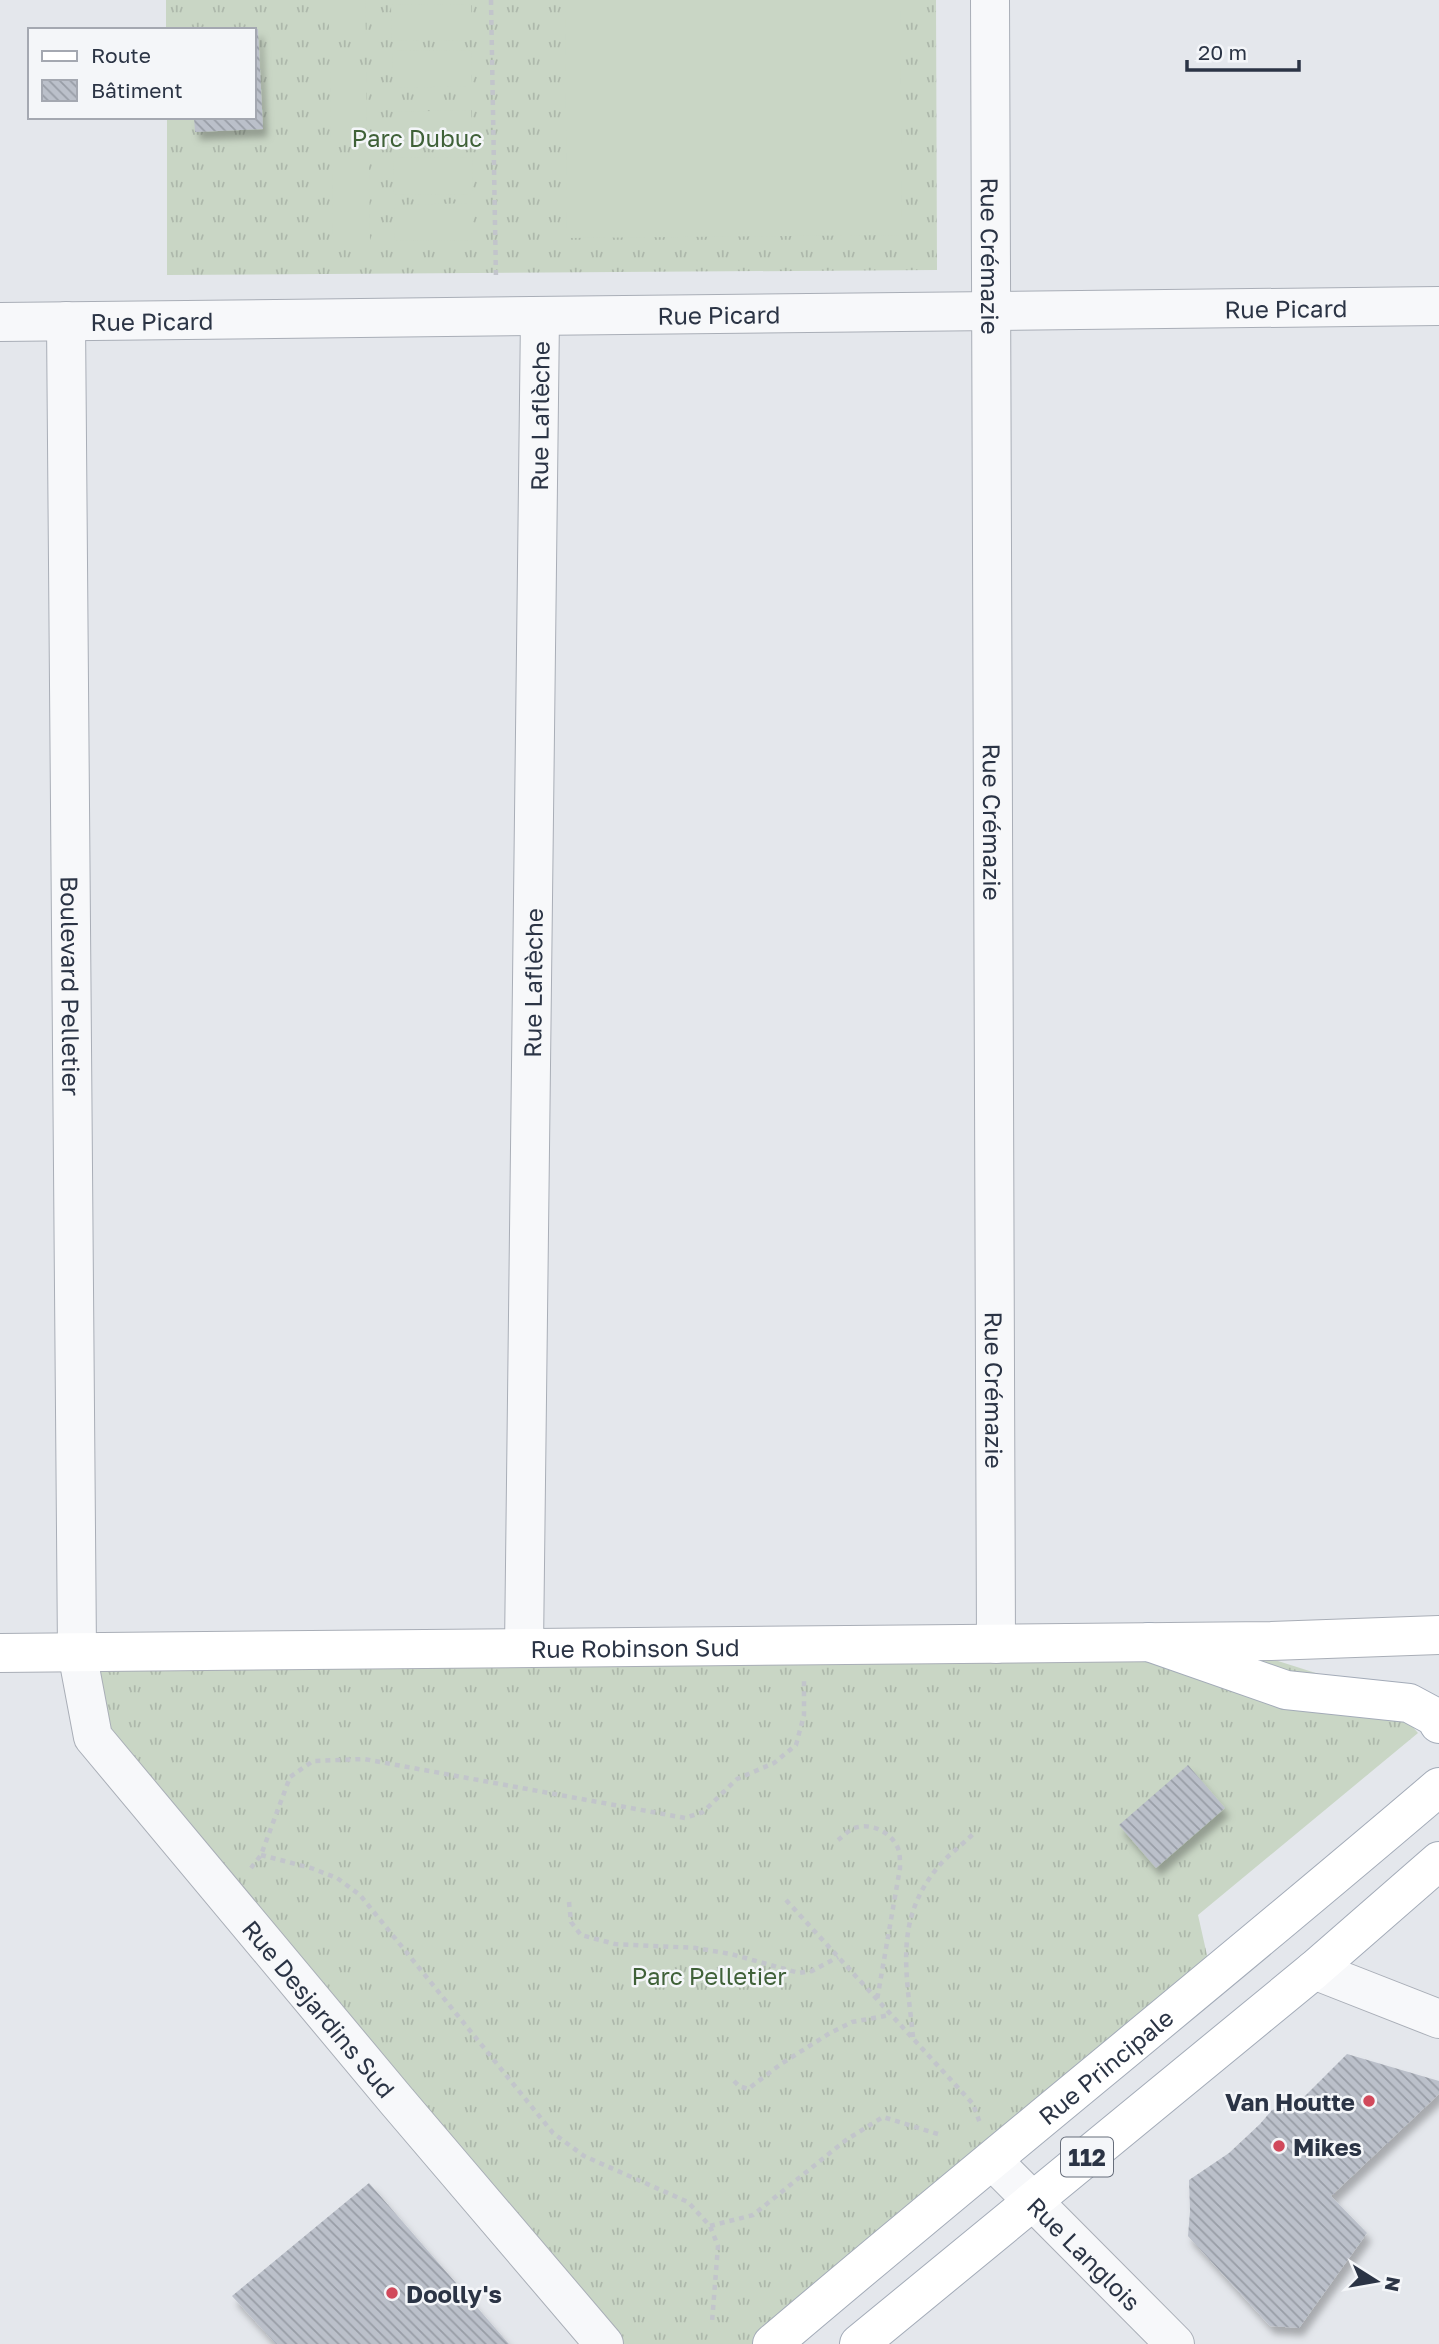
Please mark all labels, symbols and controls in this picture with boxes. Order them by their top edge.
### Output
legend [28,28,256,119]
scale bar [1187,28,1299,72]
text: 20 m [1198,39,1247,65]
text: Route [91,42,151,68]
text: Bâtiment [91,77,183,103]
park label: Parc Dubuc [352,123,482,152]
street label: Rue Crémazie [976,177,1006,335]
street label: Rue Picard [1224,293,1348,323]
street label: Rue Picard [657,299,781,329]
street label: Rue Picard [90,305,214,335]
street label: Rue Laflèche [523,341,554,491]
street label: Rue Crémazie [978,743,1008,901]
street label: Boulevard Pelletier [56,876,87,1096]
street label: Rue Laflèche [517,908,547,1058]
street label: Rue Crémazie [980,1311,1010,1469]
street label: Rue Robinson Sud [530,1632,740,1662]
street label: Rue Desjardins Sud [237,1914,402,2103]
park label: Parc Pelletier [632,1961,787,1990]
street label: Rue Principale [1032,2002,1178,2130]
place label: Van Houtte [1225,2087,1355,2116]
marker: Van Houtte [1361,2093,1377,2109]
place label: Mikes [1293,2132,1362,2161]
road number: 112 [1061,2138,1113,2176]
marker: Mikes [1271,2138,1287,2154]
street label: Rue Langlois [1022,2190,1147,2316]
north arrow [1341,2246,1411,2316]
text: N [1381,2275,1406,2294]
place label: Doolly's [406,2279,502,2308]
marker: Doolly's [384,2285,400,2301]

